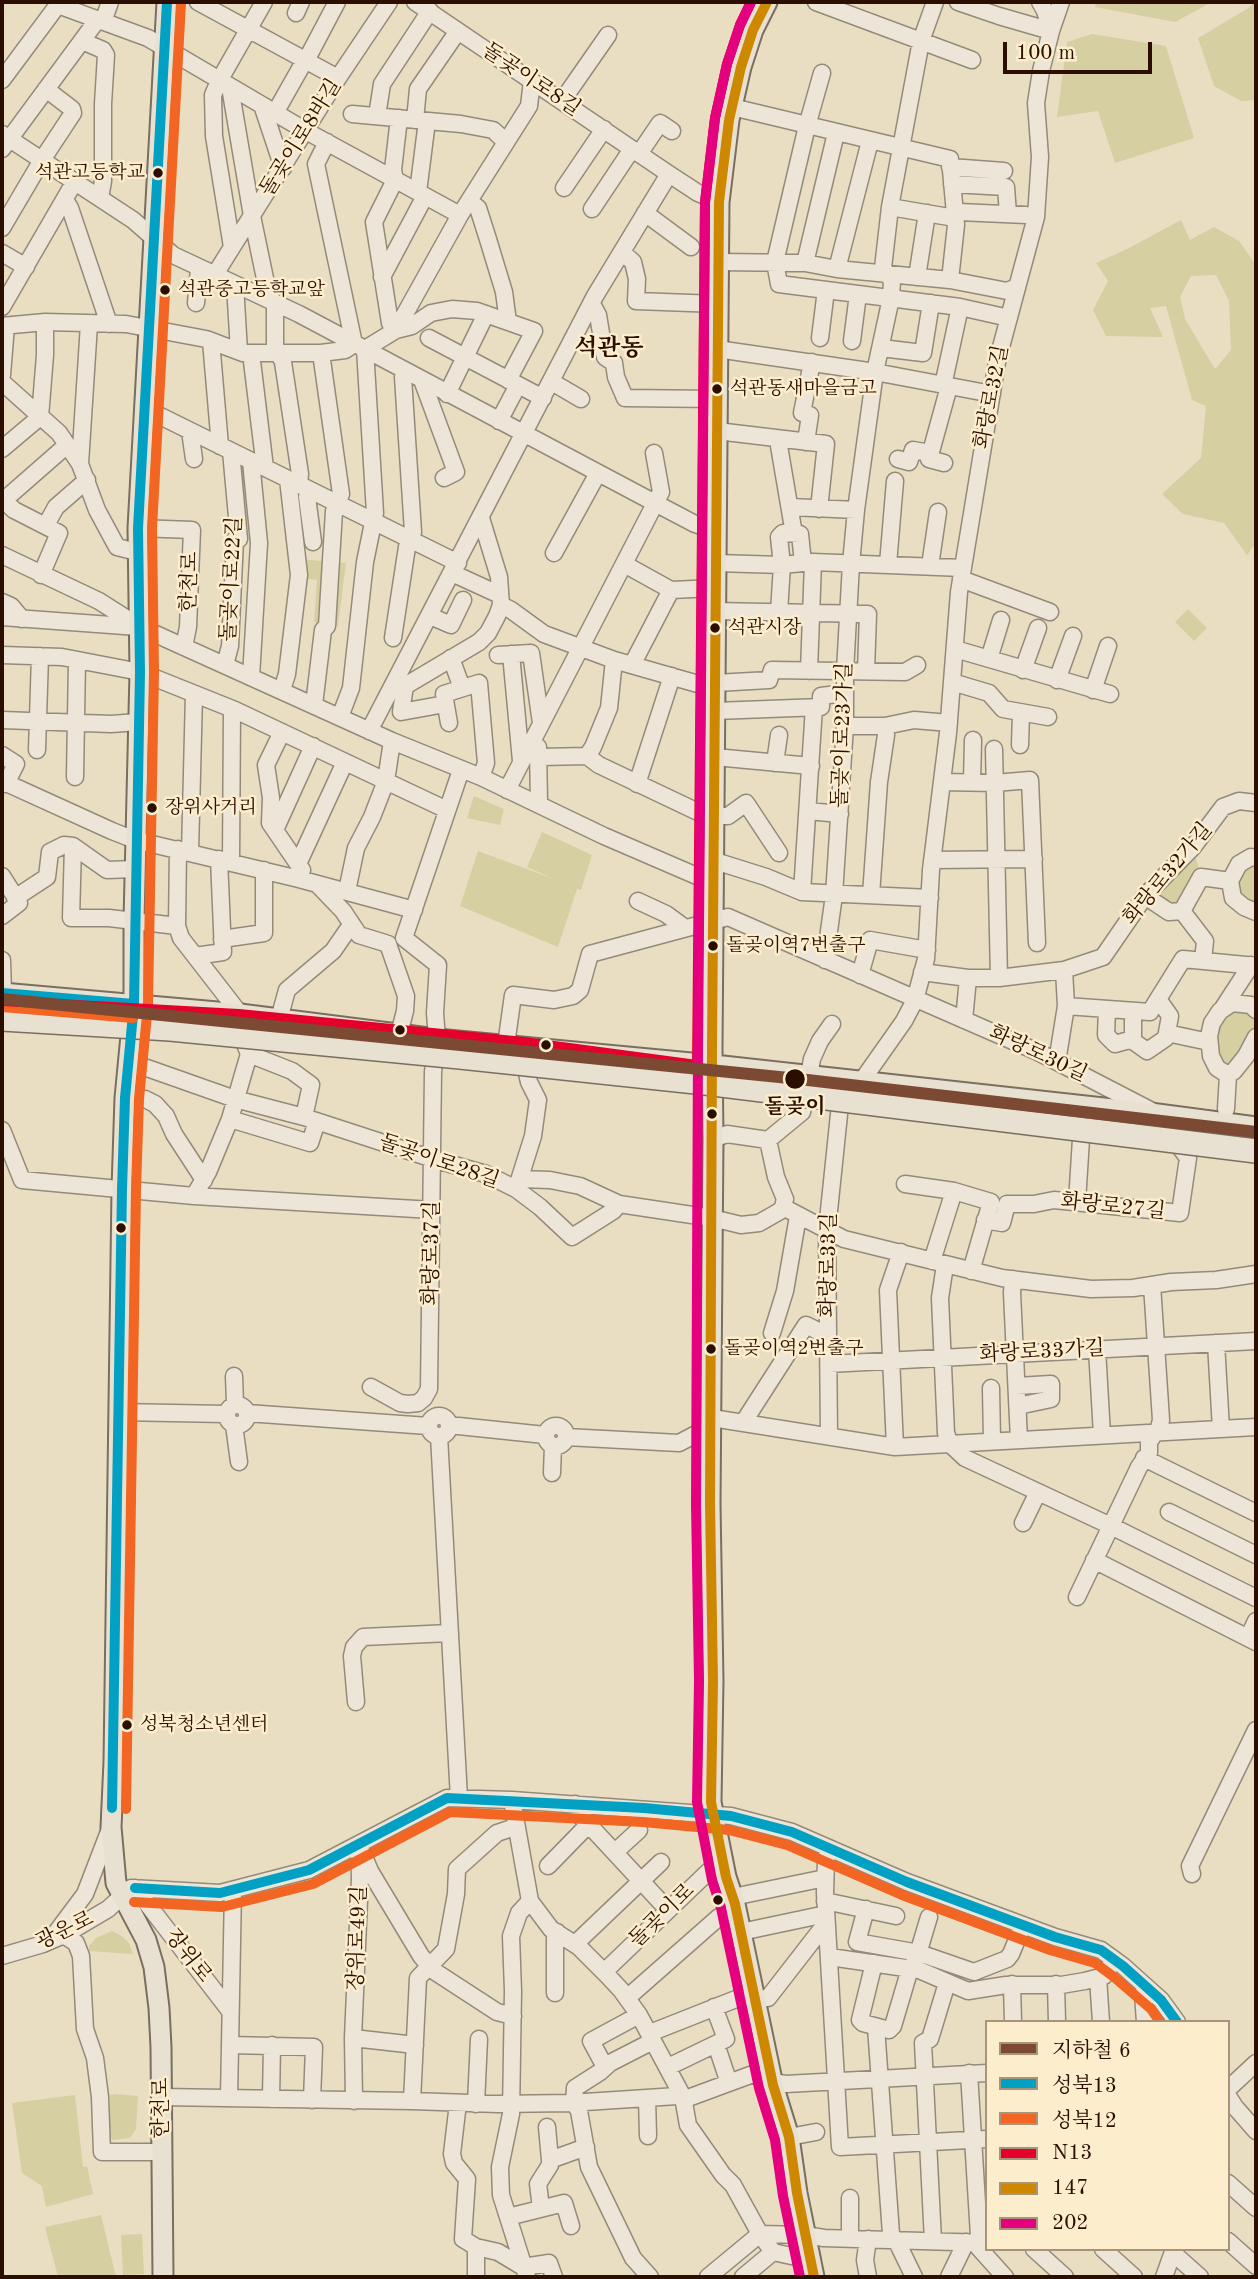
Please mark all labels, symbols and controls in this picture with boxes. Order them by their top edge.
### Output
scale bar [1006,28,1155,72]
street label: 돌곶이로8길 [477,38,585,122]
text: 100 m [1016,43,1075,64]
street label: 돌곶이로8바길 [255,75,347,201]
place label: 석관고등학교 [35,162,145,184]
marker: 석관고등학교 [151,166,165,180]
place label: 석관중고등학교앞 [178,279,325,301]
marker: 석관중고등학교앞 [158,283,172,297]
district label: 석관동 [574,335,644,363]
street label: 화랑로32길 [970,343,1014,451]
place label: 석관동새마을금고 [730,378,877,400]
marker: 석관동새마을금고 [710,382,724,396]
street label: 돌곶이로22길 [216,516,248,642]
street label: 한천로 [176,551,204,613]
place label: 석관시장 [728,617,801,639]
marker: 석관시장 [708,621,722,635]
street label: 돌곶이로23가길 [828,662,858,808]
place label: 장위사거리 [165,797,257,819]
marker: 장위사거리 [145,801,159,815]
street label: 화랑로32가길 [1118,818,1218,930]
place label: 돌곶이역7번출구 [726,935,865,957]
marker: 돌곶이역7번출구 [706,939,720,953]
street label: 화랑로30길 [985,1020,1091,1088]
unlabelled marker [393,1023,407,1037]
unlabelled marker [539,1038,553,1052]
marker: 돌곶이 [783,1067,807,1091]
place label: 돌곶이 [765,1094,825,1120]
unlabelled marker [705,1107,719,1121]
street label: 돌곶이로28길 [375,1130,503,1194]
street label: 화랑로27길 [1059,1189,1167,1225]
street label: 화랑로37길 [418,1200,446,1306]
street label: 화랑로33길 [815,1212,843,1318]
unlabelled marker [114,1221,128,1235]
street label: 화랑로33가길 [979,1336,1105,1368]
place label: 돌곶이역2번출구 [724,1338,863,1360]
marker: 돌곶이역2번출구 [704,1342,718,1356]
place label: 성북청소년센터 [140,1714,268,1736]
marker: 성북청소년센터 [120,1718,134,1732]
street label: 돌곶이로 [624,1879,700,1953]
street label: 장위로49길 [344,1885,372,1991]
unlabelled marker [711,1893,725,1907]
street label: 광운로 [32,1906,98,1956]
street label: 장위로 [159,1924,217,1988]
legend [985,2020,1230,2251]
text: 지하철 6 [1052,2041,1131,2062]
text: 성북13 [1052,2076,1117,2097]
street label: 한천로 [148,2078,174,2138]
text: 성북12 [1052,2111,1117,2132]
text: N13 [1052,2143,1093,2164]
text: 147 [1052,2178,1089,2199]
text: 202 [1052,2213,1089,2234]

